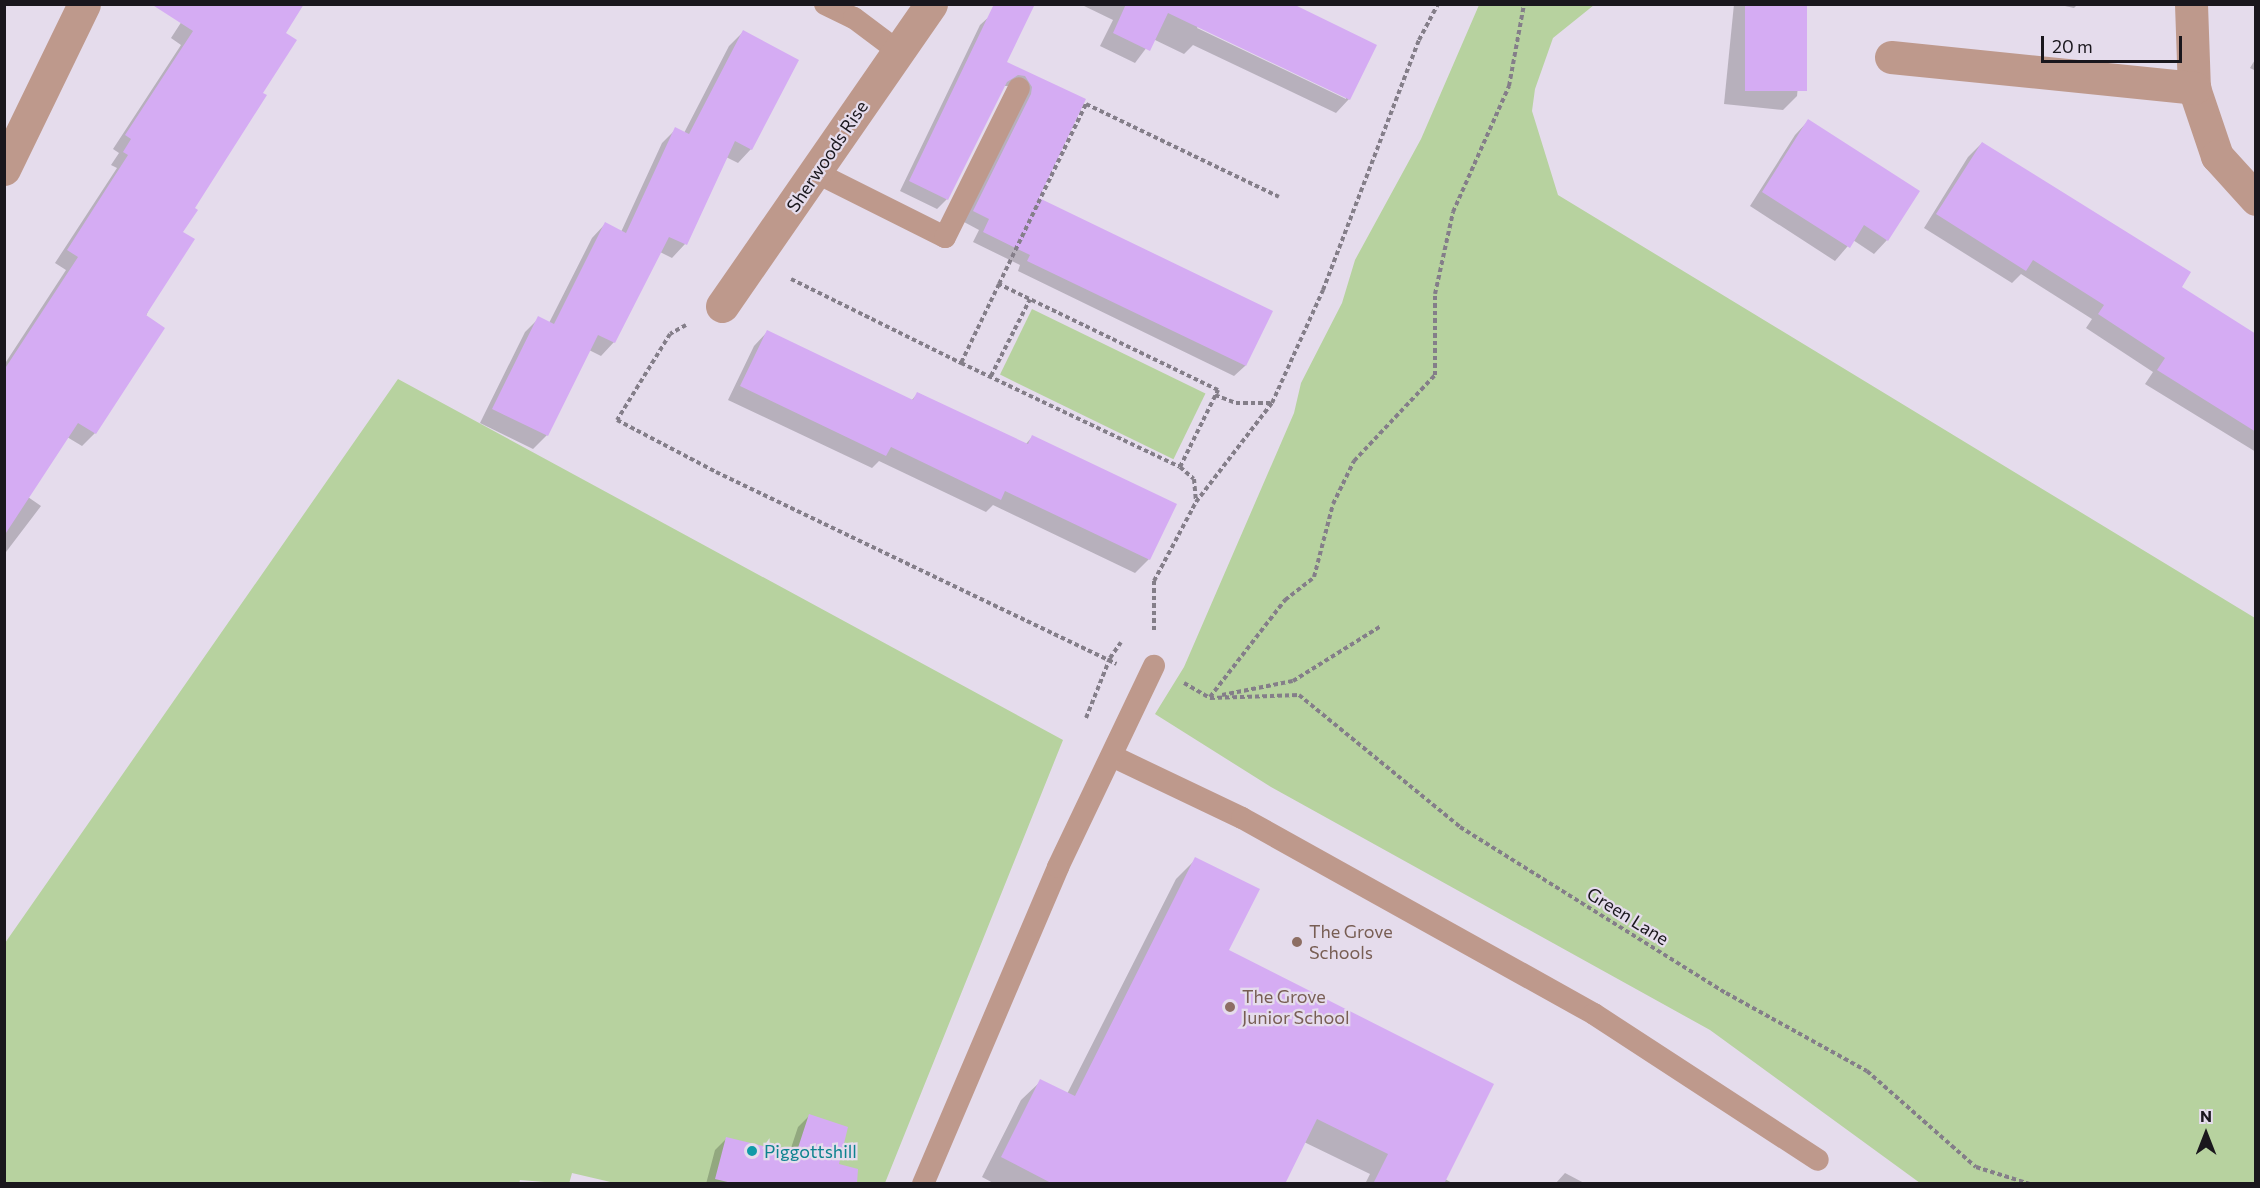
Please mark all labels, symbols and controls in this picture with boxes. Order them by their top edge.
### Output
scale bar [2044,24,2185,62]
text: 20 m [2052,35,2093,57]
street label: Sherwoods Rise [782,96,872,216]
street label: Green Lane [1583,882,1673,950]
place label: The Grove Schools [1309,921,1393,964]
marker: The Grove Schools [1290,935,1304,949]
place label: The Grove Junior School [1242,986,1349,1028]
marker: The Grove Junior School [1223,1000,1237,1014]
north arrow [2176,1104,2236,1164]
text: N [2200,1106,2212,1125]
place label: Piggottshill [764,1140,857,1162]
marker: Piggottshill [745,1144,759,1158]

